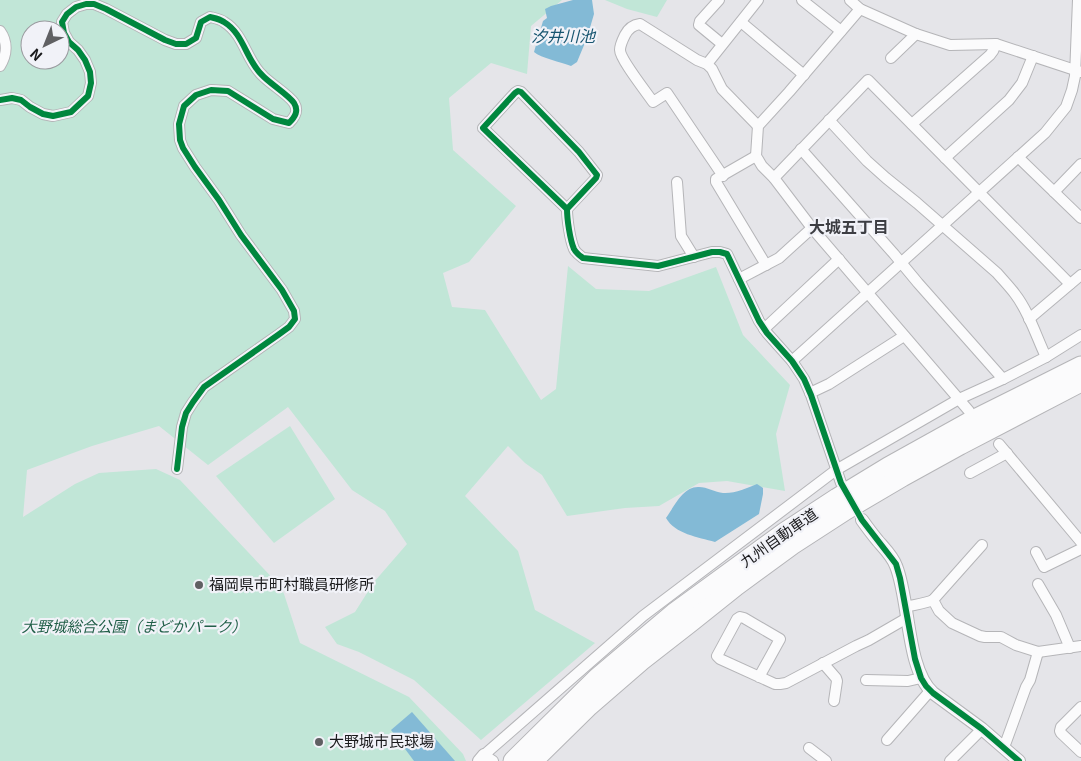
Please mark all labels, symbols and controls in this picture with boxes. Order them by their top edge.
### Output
north arrow [20,20,70,70]
water label: 汐井川池 [531,23,597,47]
text: N [25,44,46,66]
district label: 大城五丁目 [809,214,889,238]
street label: 九州自動車道 [735,502,821,571]
place label: 福岡県市町村職員研修所 [209,573,374,594]
marker: 福岡県市町村職員研修所 [193,579,205,591]
park label: 大野城総合公園（まどかパーク） [21,615,247,636]
place label: 大野城市民球場 [329,730,434,751]
marker: 大野城市民球場 [313,736,325,748]

